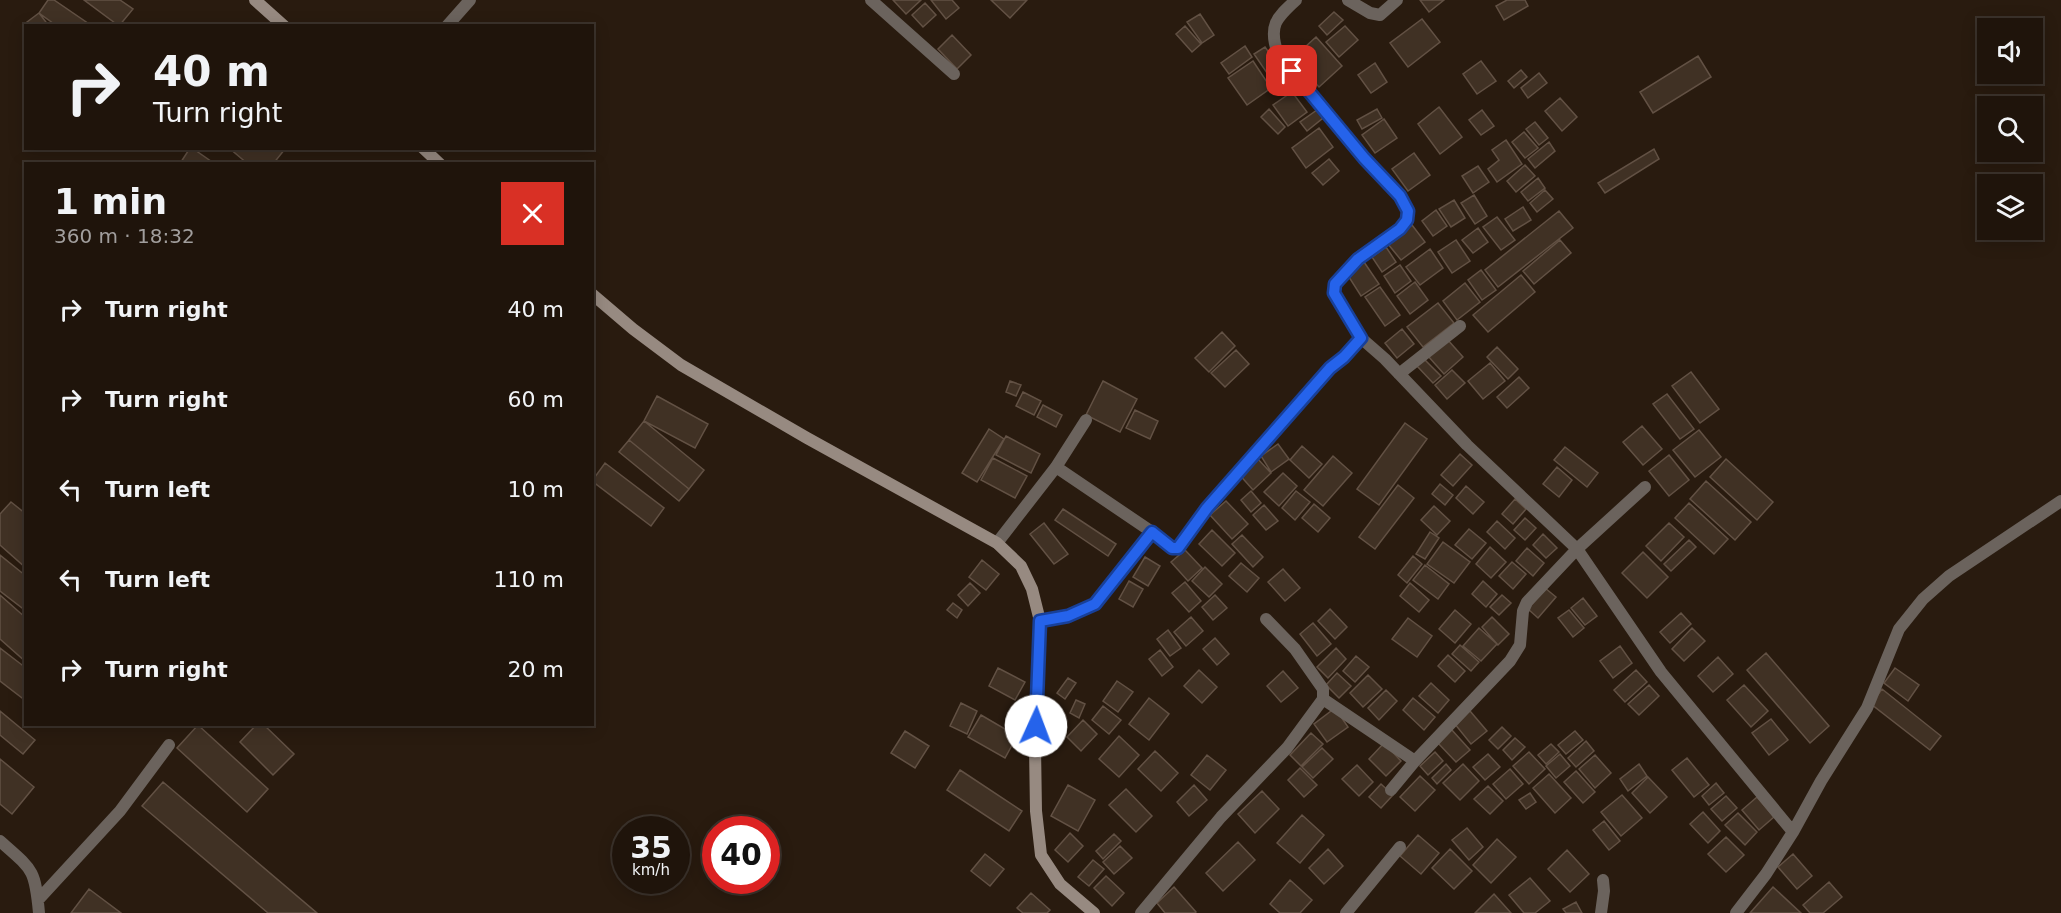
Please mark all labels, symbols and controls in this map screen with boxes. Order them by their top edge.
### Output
map controls [1977,18,2043,240]
button: sound [1977,18,2043,84]
pin [1266,45,1317,96]
text: 40 m [153,47,270,96]
icon: right [54,48,132,126]
icon: arrive [1275,54,1308,87]
button: search [1977,96,2043,162]
text: Turn right [153,97,282,128]
button: layers [1977,174,2043,240]
text: 1 min [54,181,167,222]
button: close [501,182,564,245]
text: 360 m · 18:32 [54,224,195,248]
icon: right [54,293,87,326]
text: Turn right [105,297,228,322]
text: 40 m [508,297,564,322]
icon: right [54,383,87,416]
text: Turn right [105,387,228,412]
text: 60 m [508,387,564,412]
icon: left [54,473,87,506]
text: Turn left [105,477,210,502]
text: 10 m [508,477,564,502]
icon: left [54,563,87,596]
text: Turn left [105,567,210,592]
text: 110 m [494,567,564,592]
icon: right [54,653,87,686]
text: Turn right [105,657,228,682]
text: 20 m [508,657,564,682]
position arrow [1004,694,1068,758]
speed limit sign: 40 [702,816,780,894]
text: 35 [630,830,672,865]
text: km/h [632,861,670,879]

